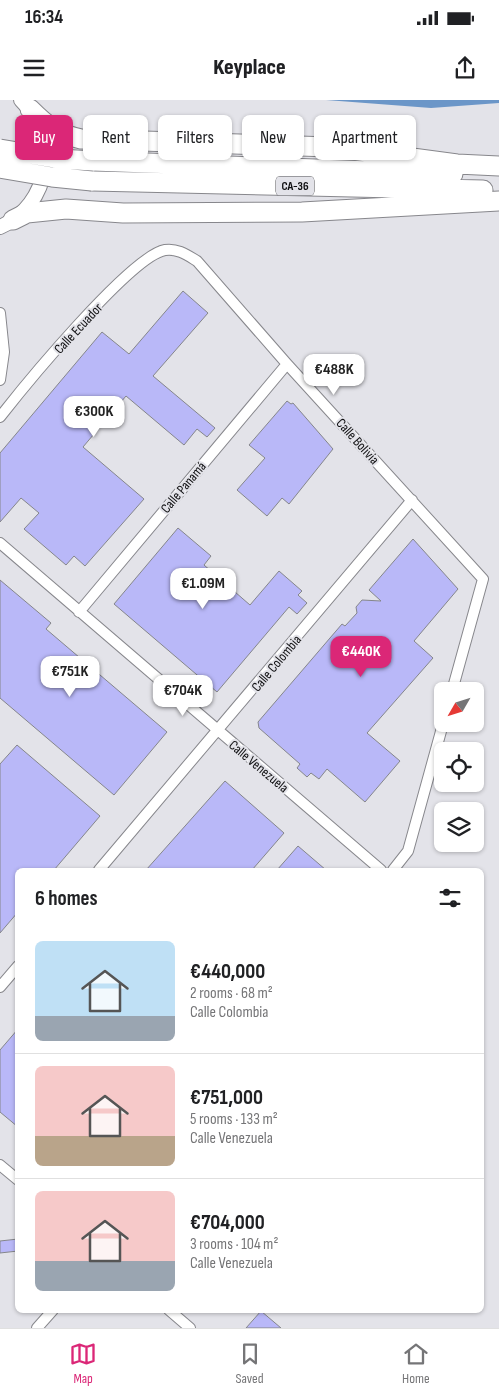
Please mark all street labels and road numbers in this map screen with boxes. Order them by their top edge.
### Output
road number: CA-36 [276,176,314,195]
street label: Calle Ecuador [51,299,106,357]
street label: Calle Bolivia [333,415,383,468]
street label: Calle Panamá [157,458,210,516]
street label: Calle Colombia [248,632,305,695]
street label: Calle Venezuela [225,737,292,796]

